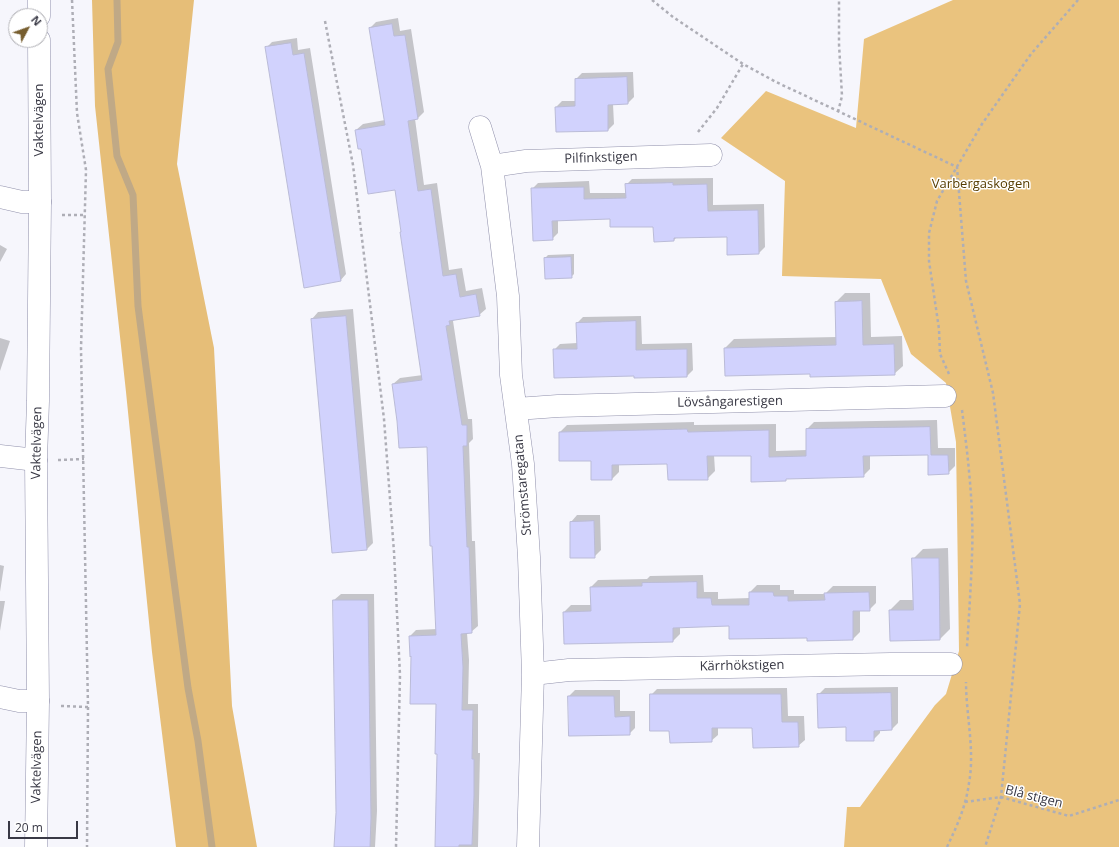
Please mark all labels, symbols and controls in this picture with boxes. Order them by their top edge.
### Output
north arrow [8,8,48,48]
text: N [28,12,45,29]
street label: Vaktelvägen [31,83,47,157]
street label: Pilfinkstigen [564,149,638,167]
park label: Varbergaskogen [932,176,1030,192]
street label: Lövsångarestigen [677,393,783,411]
street label: Vaktelvägen [29,406,45,480]
street label: Strömstaregatan [511,434,535,536]
street label: Kärrhökstigen [699,657,785,675]
street label: Vaktelvägen [29,730,45,804]
street label: Blå stigen [1004,782,1064,812]
scale bar [10,813,80,839]
text: 20 m [15,819,43,836]

